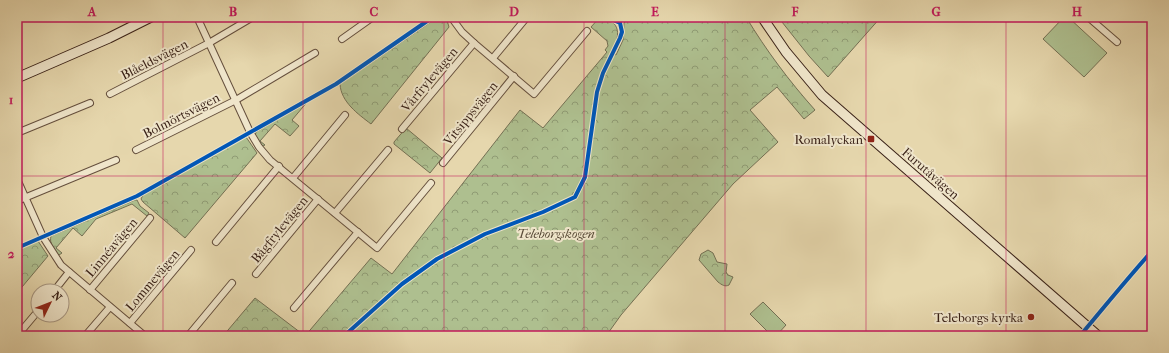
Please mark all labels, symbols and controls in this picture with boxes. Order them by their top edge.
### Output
text: A [87,4,97,19]
text: B [229,4,238,19]
text: C [370,4,379,19]
text: D [509,4,519,19]
text: E [651,4,659,19]
text: F [791,4,799,19]
text: G [931,4,941,19]
text: H [1072,4,1083,19]
street label: Blåeldsvägen [118,36,191,83]
street label: Vårfrylevägen [397,44,461,115]
street label: Vitsippsvägen [439,78,501,149]
street label: Bolmörtsvägen [140,89,223,141]
text: 1 [9,92,14,107]
place label: Romalyckan [794,132,863,147]
marker: Romalyckan [866,134,876,144]
street label: Furutåvägen [899,144,963,203]
street label: Bågfrylevägen [248,193,311,266]
street label: Linnéavägen [82,214,141,280]
park label: Teleborgskogen [517,226,595,241]
text: 2 [8,246,15,261]
street label: Lommevägen [122,246,183,314]
north arrow [30,283,70,323]
text: N [49,289,65,304]
place label: Teleborgs kyrka [934,310,1024,325]
marker: Teleborgs kyrka [1026,312,1036,322]

